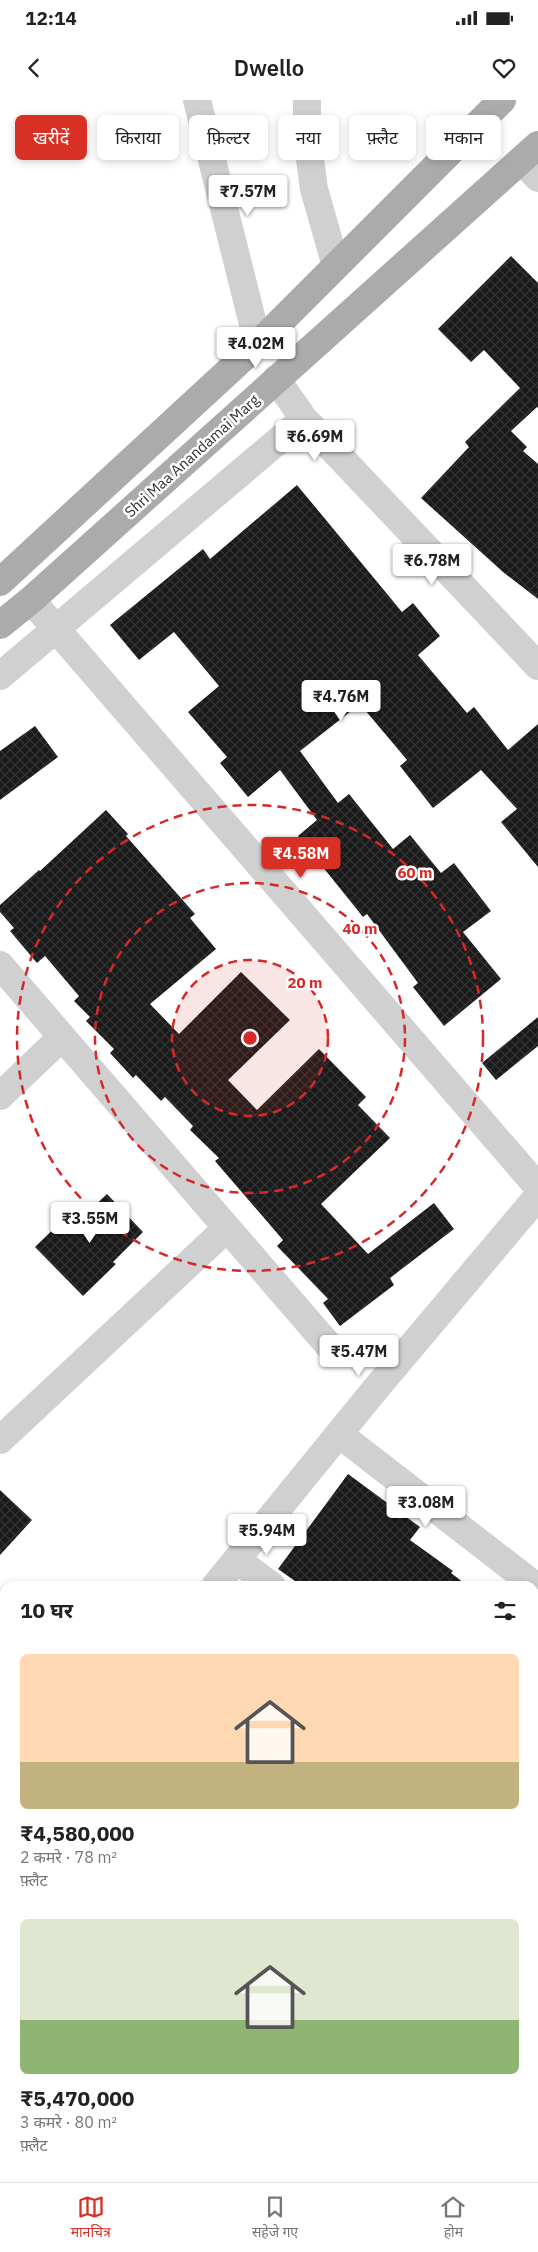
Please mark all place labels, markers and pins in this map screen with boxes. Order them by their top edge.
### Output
pin: ₹7.57M [207,174,289,217]
pin: ₹4.02M [215,326,297,369]
pin: ₹6.69M [274,420,356,462]
pin: ₹6.78M [391,544,473,586]
pin: ₹4.76M [300,680,382,722]
pin: ₹4.58M [260,836,342,879]
centre of rings [241,1029,259,1047]
pin: ₹3.55M [49,1202,131,1244]
pin: ₹5.47M [318,1334,400,1377]
pin: ₹3.08M [385,1486,467,1528]
pin: ₹5.94M [226,1514,308,1556]

